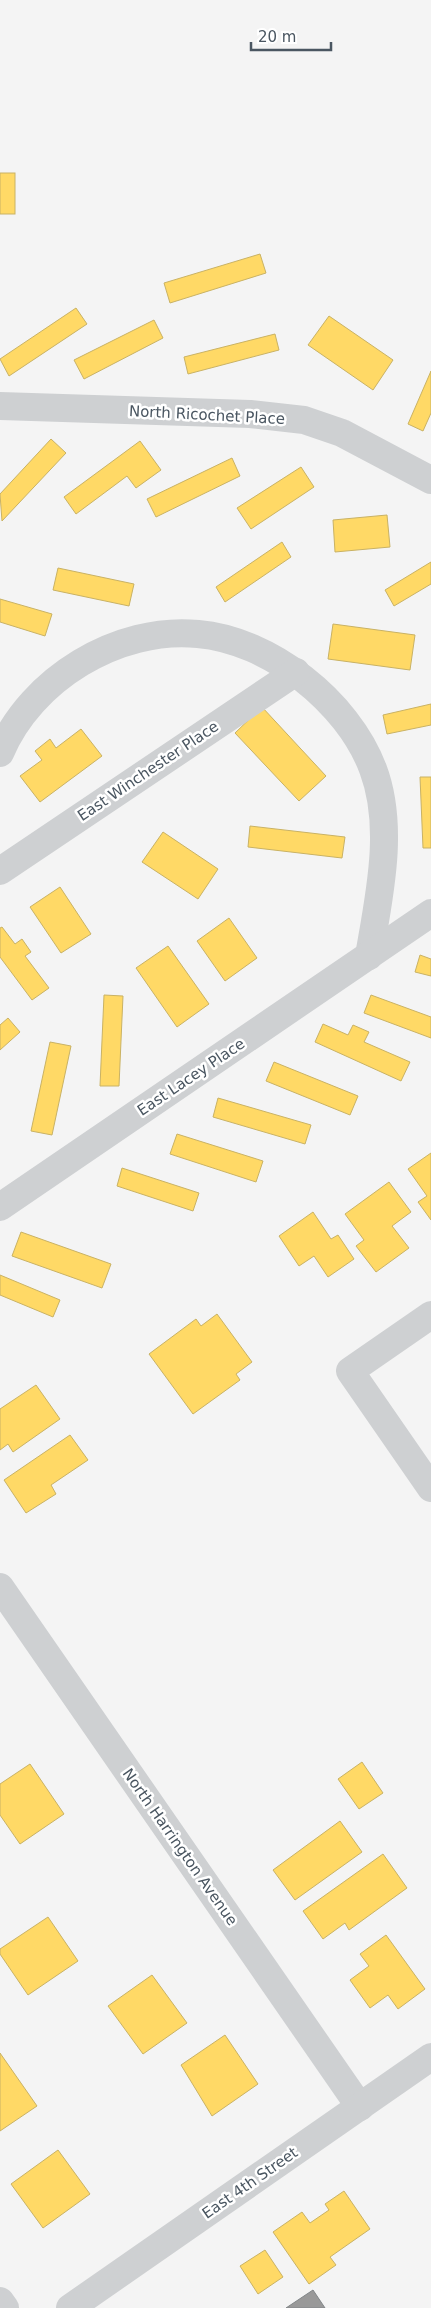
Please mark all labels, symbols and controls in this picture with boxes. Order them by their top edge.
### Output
scale bar [251,20,331,52]
text: 20 m [258,28,296,46]
street label: North Ricochet Place [129,402,285,428]
street label: East Winchester Place [74,717,222,825]
street label: East Lacey Place [134,1034,248,1120]
street label: North Harrington Avenue [119,1765,241,1929]
street label: East 4th Street [199,2143,301,2223]

